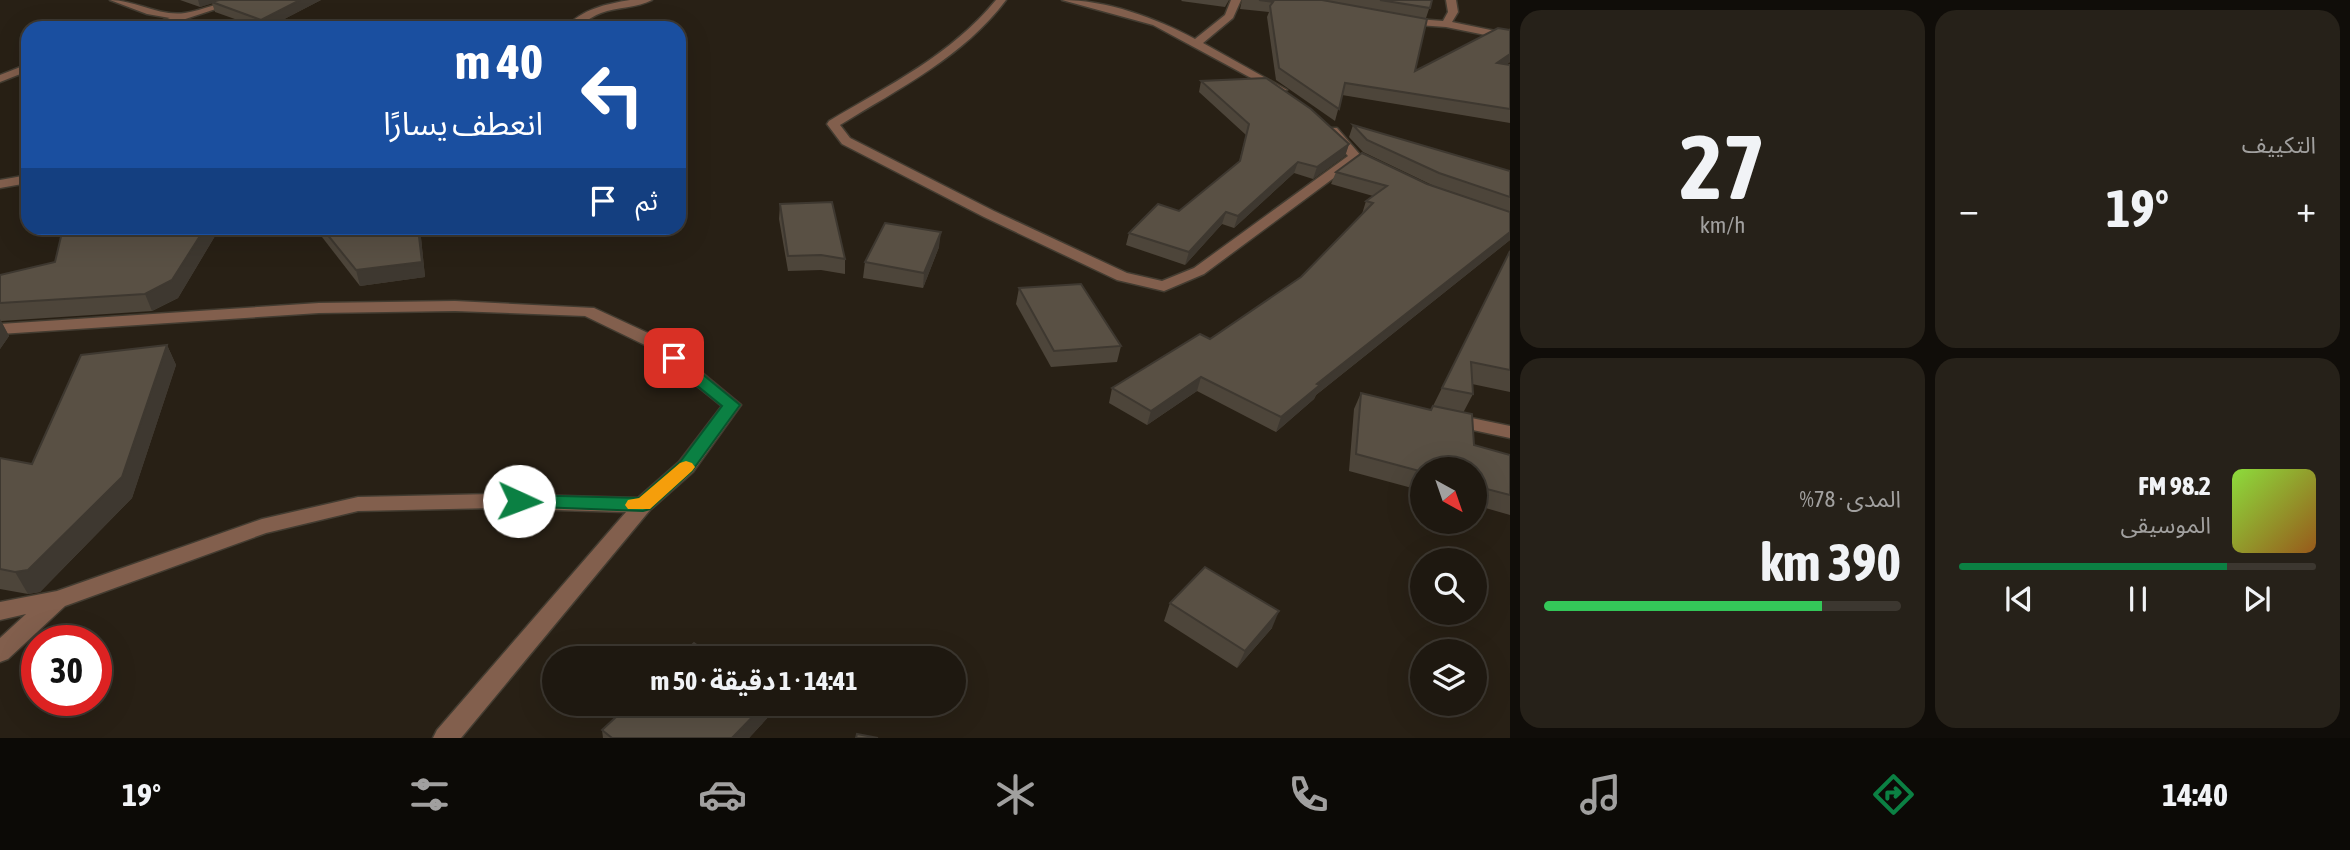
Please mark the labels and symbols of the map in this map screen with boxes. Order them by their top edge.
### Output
pin [644,328,704,388]
north arrow [1410,457,1488,534]
position arrow [482,464,556,538]
speed limit sign: 30 [21,625,112,716]

